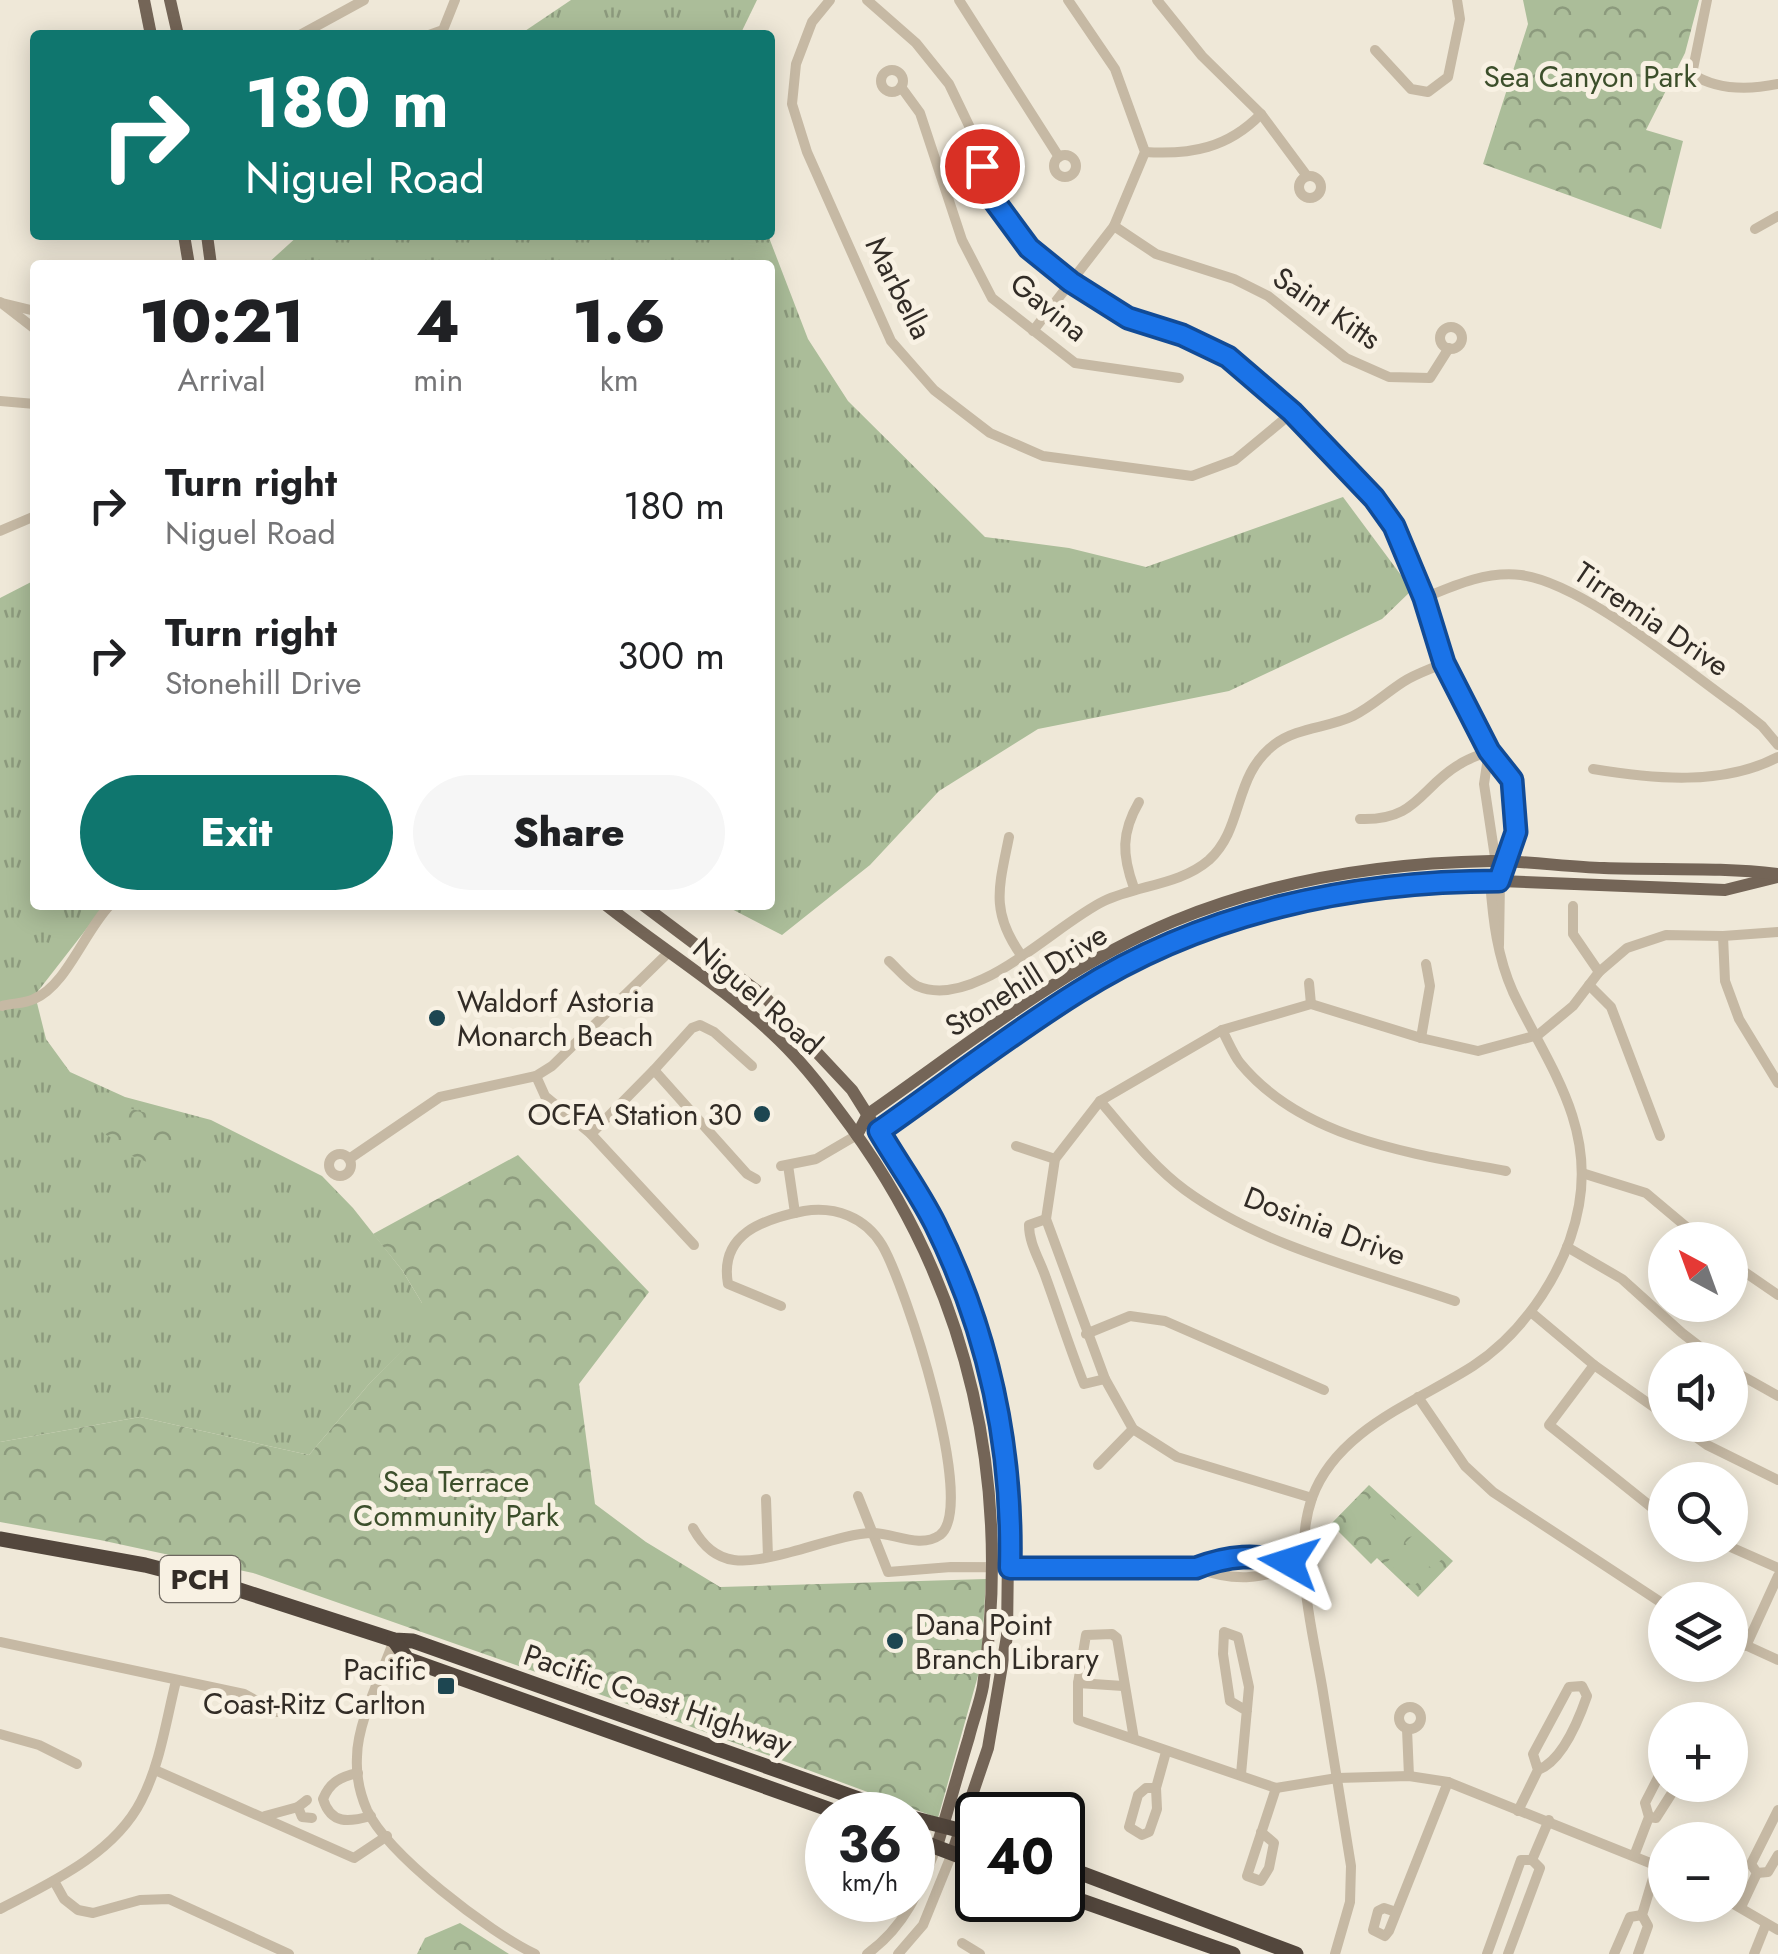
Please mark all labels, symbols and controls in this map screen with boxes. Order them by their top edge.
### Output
text: 180 m [245,52,449,153]
park label: Sea Canyon Park [1483,55,1697,98]
icon: right [80,70,210,200]
pin [940,124,1025,209]
icon: arrive [955,139,1010,194]
text: Niguel Road [245,145,485,210]
street label: Marbella [855,229,943,347]
street label: Saint Kitts [1264,256,1390,360]
street label: Gavina [1001,262,1097,352]
text: 10:21 [139,278,304,365]
text: 4 [416,278,460,365]
text: 1.6 [573,278,666,365]
text: Arrival [178,357,266,403]
text: min [413,357,463,403]
text: km [600,357,639,403]
text: Turn right [165,455,337,510]
icon: right [80,478,135,533]
text: 180 m [623,478,725,533]
text: Niguel Road [165,510,336,556]
street label: Tirremia Drive [1566,551,1738,687]
text: Turn right [165,605,337,660]
icon: right [80,628,135,683]
text: 300 m [618,628,725,683]
text: Stonehill Drive [165,660,362,706]
button: Exit [80,775,393,890]
button: Share [413,775,725,890]
street label: Stonehill Drive [936,913,1116,1047]
street label: Niguel Road [684,927,832,1065]
place label: Waldorf Astoria Monarch Beach [457,980,654,1057]
marker: Waldorf Astoria Monarch Beach [426,1007,448,1029]
place label: OCFA Station 30 [527,1093,742,1136]
marker: OCFA Station 30 [751,1103,773,1125]
street label: Dosinia Drive [1238,1175,1412,1277]
north arrow [1648,1222,1748,1322]
map controls [1648,1222,1748,1922]
button: sound [1648,1342,1748,1442]
park label: Sea Terrace Community Park [353,1460,560,1537]
button: search [1648,1462,1748,1562]
position arrow [1237,1510,1341,1614]
road number: PCH [160,1556,240,1602]
button: layers [1648,1582,1748,1682]
place label: Dana Point Branch Library [915,1603,1100,1680]
marker: Dana Point Branch Library [884,1630,906,1652]
street label: Pacific Coast Highway [518,1633,799,1765]
place label: Pacific Coast-Ritz Carlton [203,1648,426,1725]
marker: Pacific Coast-Ritz Carlton [435,1675,457,1697]
button: + [1648,1702,1748,1802]
speed limit sign: 40 [955,1792,1085,1922]
text: 36 [838,1808,902,1881]
button: − [1648,1822,1748,1922]
text: km/h [842,1864,898,1900]

